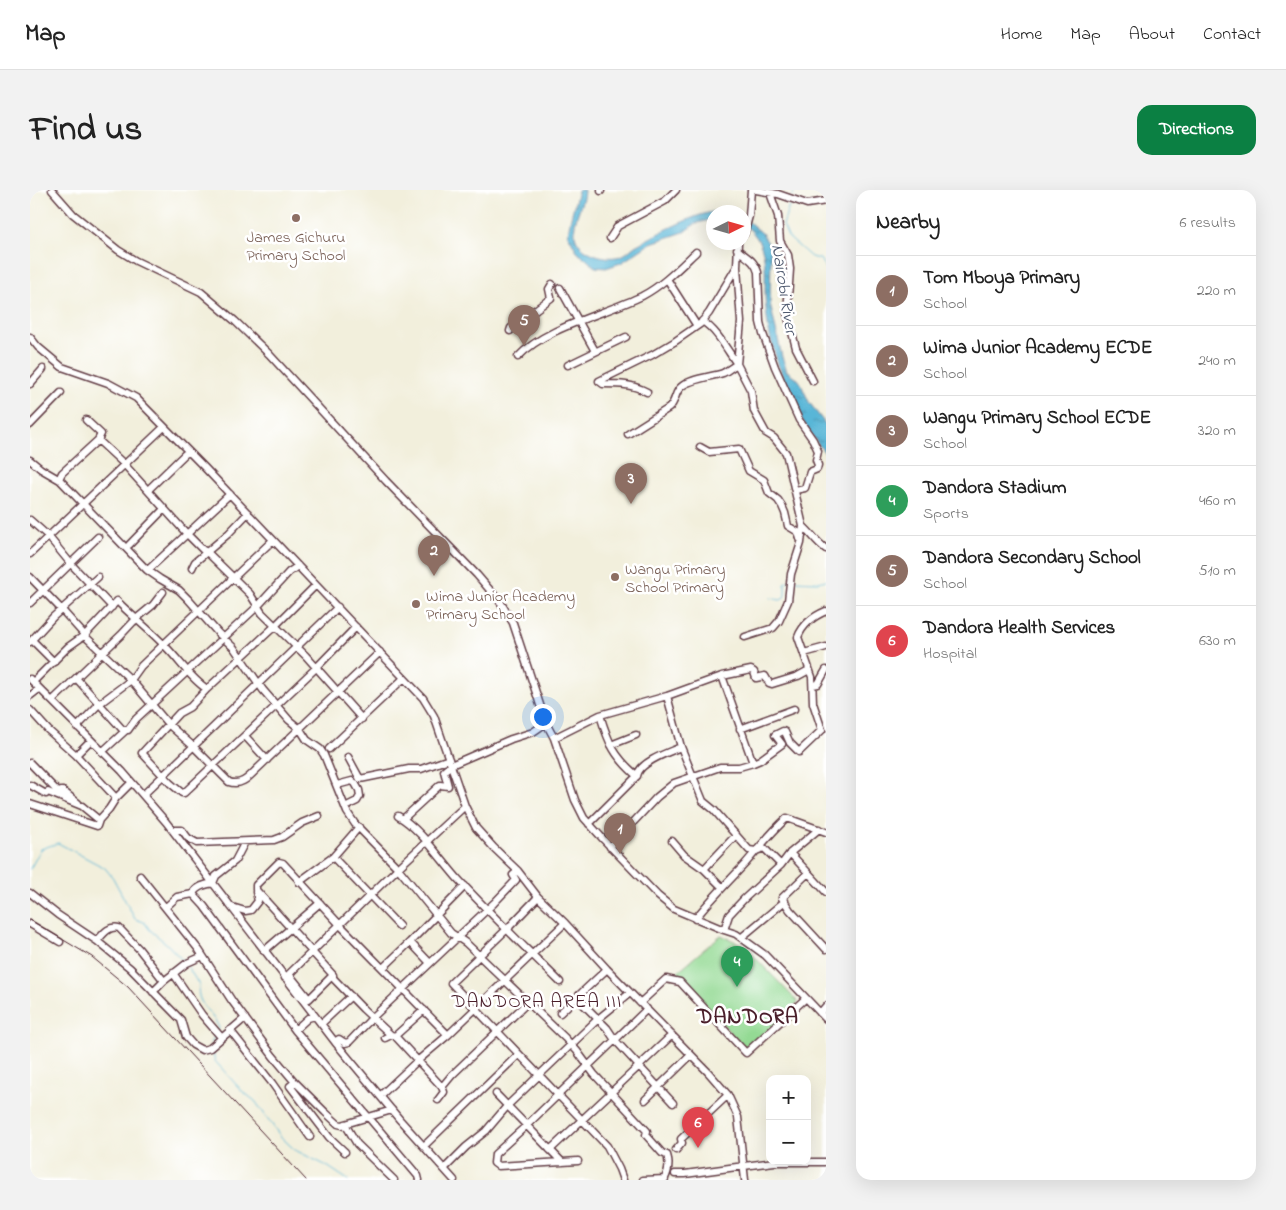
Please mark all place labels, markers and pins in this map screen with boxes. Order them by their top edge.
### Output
marker: James Gichuru Primary School [290,212,302,224]
place label: James Gichuru Primary School [247,226,346,268]
pin: 5 [508,305,540,346]
pin: 3 [615,463,647,504]
pin: 2 [418,535,450,576]
place label: Wangu Primary School Primary [625,558,725,600]
marker: Wangu Primary School Primary [609,571,621,583]
place label: Wima Junior Academy Primary School [426,585,575,627]
marker: Wima Junior Academy Primary School [410,598,422,610]
pin: 1 [604,813,636,854]
pin: 4 [721,946,753,987]
pin: 6 [682,1107,714,1148]

